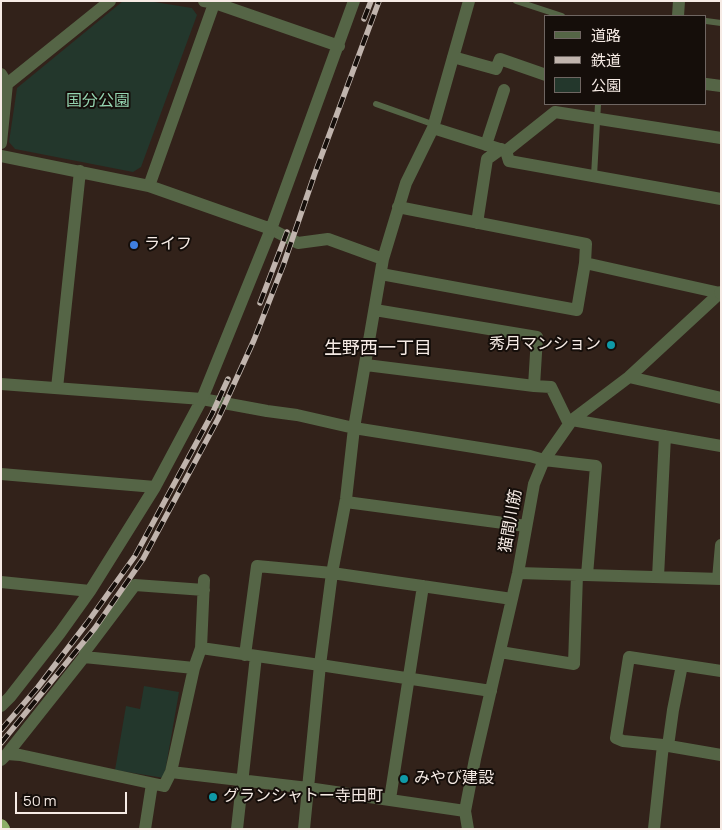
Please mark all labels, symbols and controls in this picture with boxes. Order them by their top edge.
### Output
legend [544,15,707,105]
text: 道路 [591,25,621,46]
text: 鉄道 [591,50,621,71]
text: 公園 [591,75,621,96]
park label: 国分公園 [66,92,130,112]
place label: ライフ [144,235,192,255]
marker: ライフ [128,239,140,251]
place label: 秀月マンション [489,335,601,355]
district label: 生野西一丁目 [324,338,432,360]
marker: 秀月マンション [605,339,617,351]
street label: 猫間川筋 [496,488,526,554]
place label: みやび建設 [414,769,494,789]
marker: みやび建設 [398,773,410,785]
scale bar [18,782,130,814]
place label: グランシャトー寺田町 [223,787,383,807]
text: 50 m [23,790,57,811]
marker: グランシャトー寺田町 [207,791,219,803]

